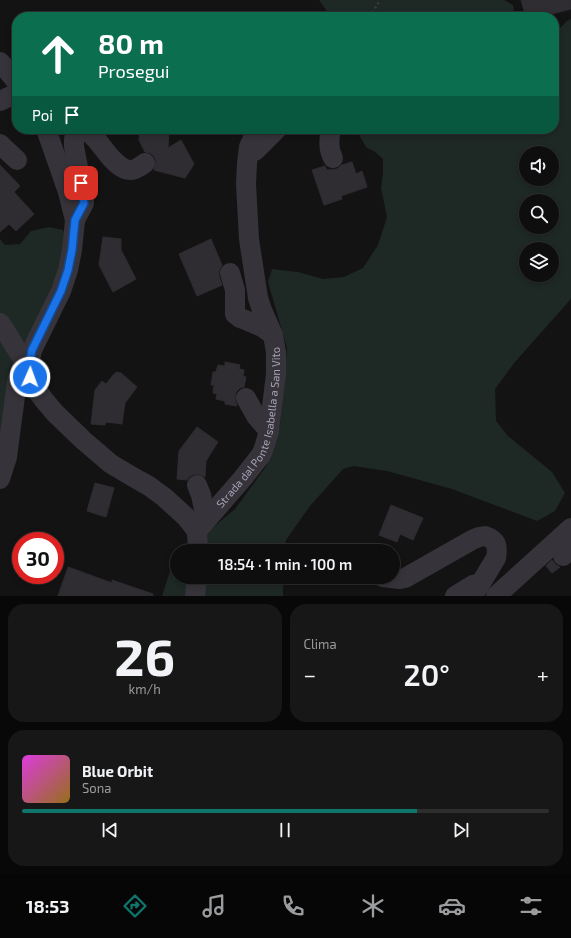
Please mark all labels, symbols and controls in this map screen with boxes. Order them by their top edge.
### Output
text: 80 m [98,26,164,60]
icon: ahead [32,28,84,80]
text: Prosegui [98,60,169,82]
icon: arrive [61,104,83,126]
text: Poi [32,106,53,124]
map controls [519,146,559,282]
button: sound [519,146,559,186]
pin [64,166,98,200]
icon: arrive [70,172,92,194]
button: search [519,194,559,234]
button: layers [519,242,559,282]
street label: Strada dal Ponte Isabella a San Vito [213,346,282,510]
position arrow [9,356,51,398]
speed limit sign: 30 [12,532,64,584]
text: 18:54 · 1 min · 100 m [218,555,352,573]
text: 26 [114,624,175,686]
text: Clima [304,636,337,652]
text: 20° [403,656,450,692]
text: − [304,661,316,687]
text: + [537,661,549,687]
text: km/h [129,681,161,697]
text: Blue Orbit [82,762,153,780]
text: Sona [82,780,111,796]
icon: previous [99,819,121,841]
icon: pause [274,819,296,841]
icon: next [450,819,472,841]
icon: directions [121,892,149,920]
icon: music [200,892,228,920]
icon: phone [279,892,307,920]
icon: climate [359,892,387,920]
icon: car [438,892,466,920]
icon: filters [517,892,545,920]
text: 18:53 [26,895,69,917]

